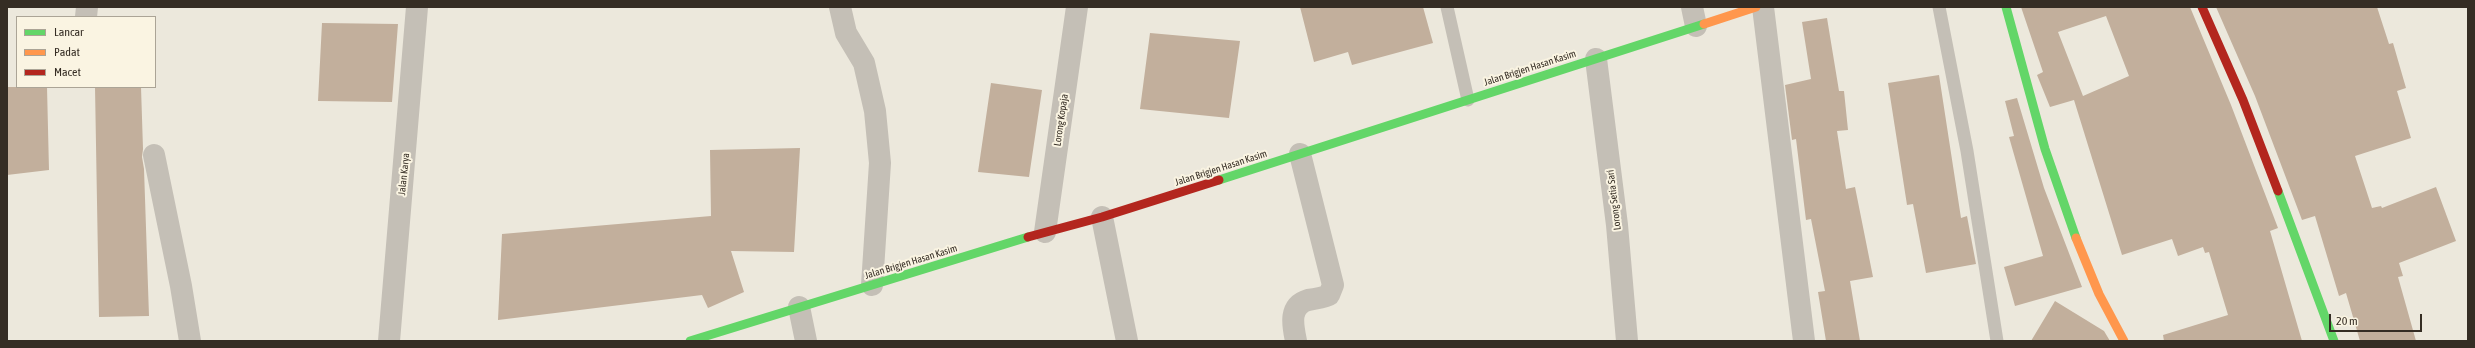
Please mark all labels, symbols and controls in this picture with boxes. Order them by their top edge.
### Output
legend [16,16,156,88]
text: Lancar [54,25,84,39]
text: Padat [54,45,80,59]
street label: Jalan Brigjen Hasan Kasim [1483,47,1577,89]
text: Macet [54,65,81,79]
street label: Lorong Kopaja [1051,93,1071,147]
street label: Jalan Brigjen Hasan Kasim [1174,147,1268,189]
street label: Jalan Karya [396,152,412,196]
street label: Lorong Setia Sari [1604,169,1624,231]
street label: Jalan Brigjen Hasan Kasim [863,242,959,282]
scale bar [2331,306,2424,332]
text: 20 m [2336,314,2358,328]

